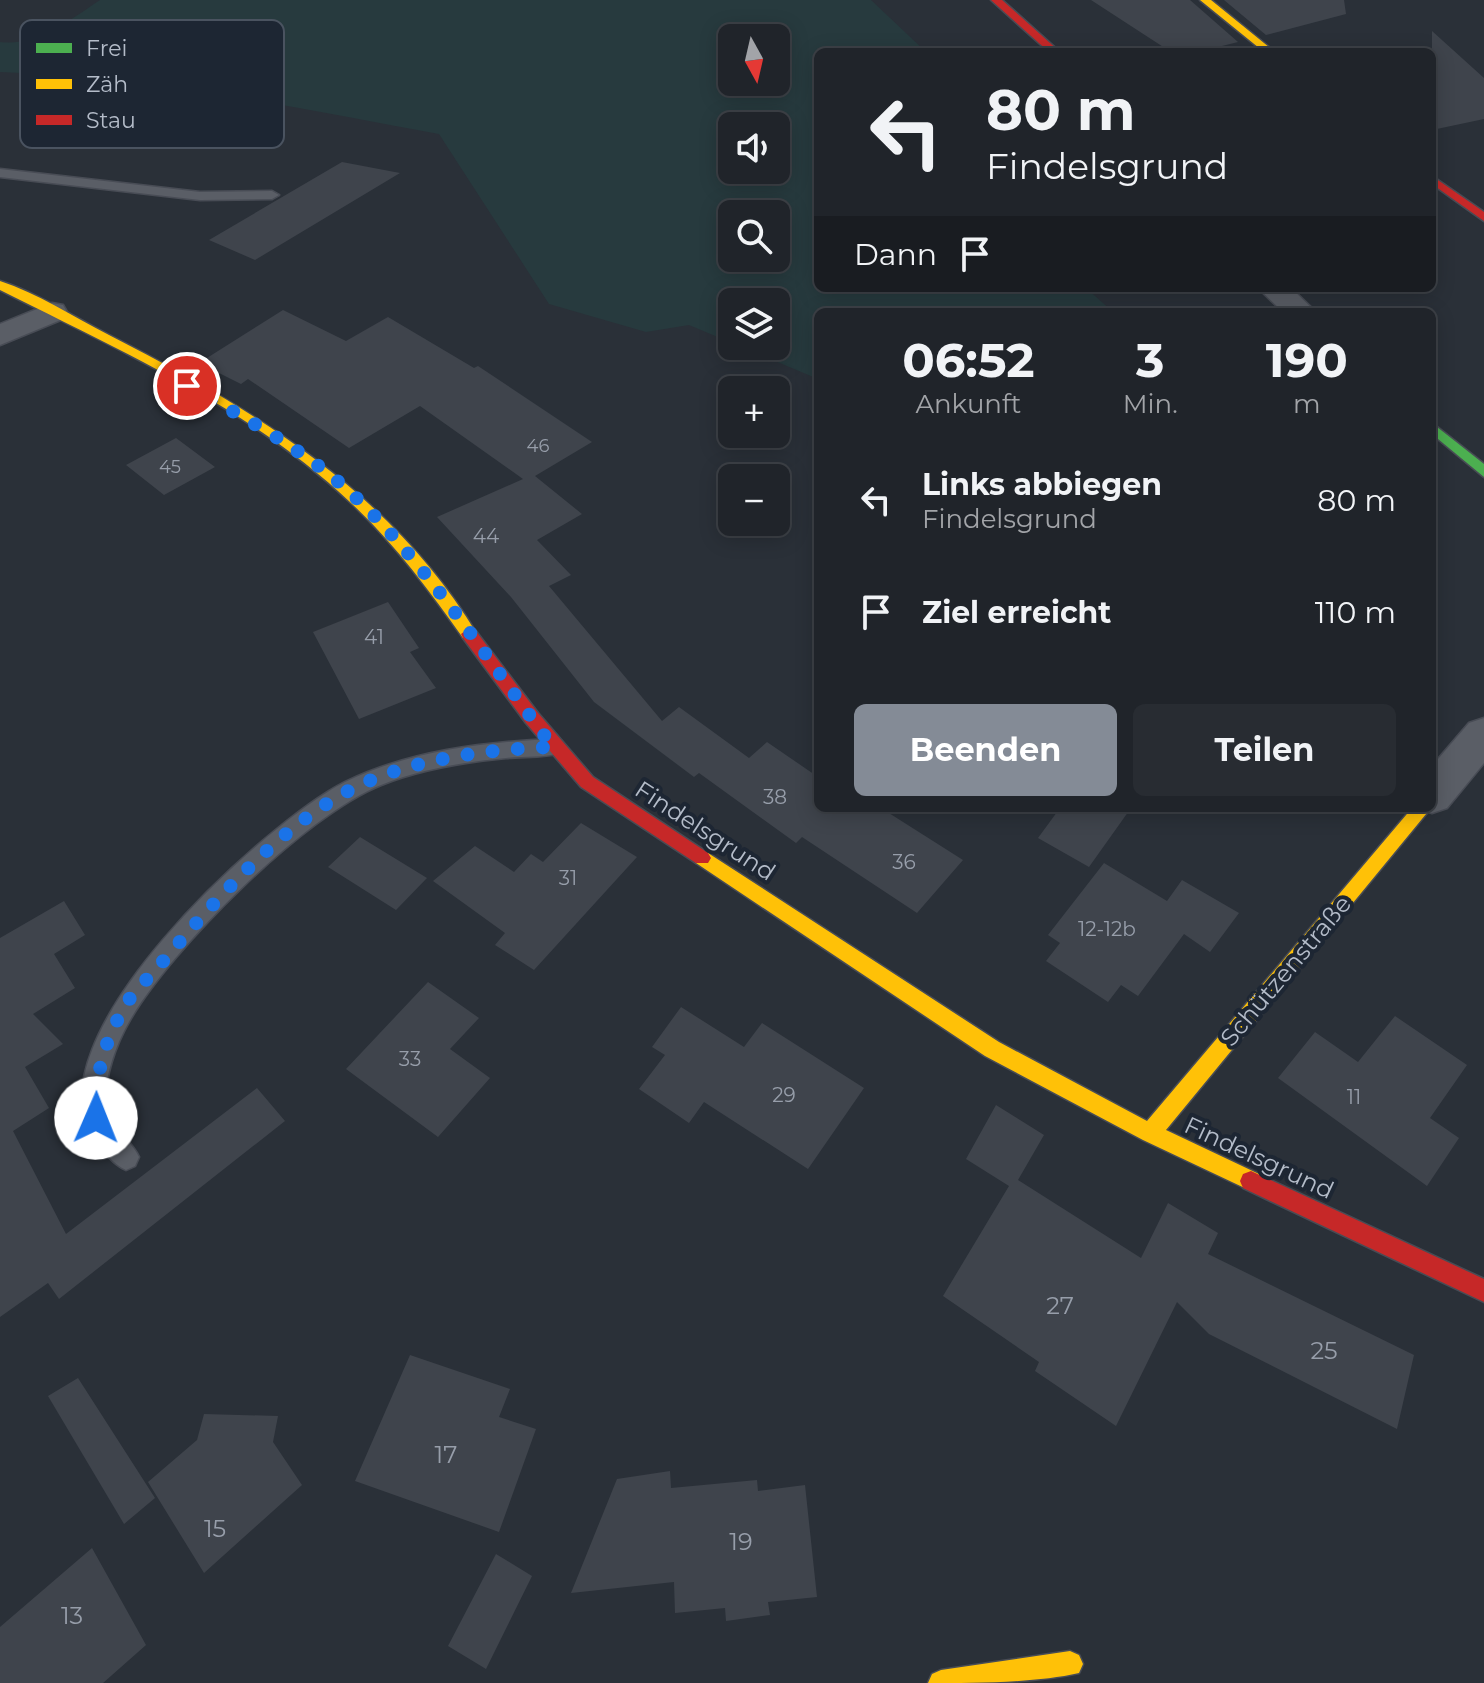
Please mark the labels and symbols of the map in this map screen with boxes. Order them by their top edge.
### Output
legend [20,20,284,148]
north arrow [718,24,790,96]
text: Frei [86,35,127,62]
text: Zäh [86,71,128,98]
text: Stau [86,107,136,134]
pin [153,352,221,420]
house number: 46 [527,435,549,457]
house number: 45 [159,456,181,478]
house number: 44 [473,524,499,548]
house number: 41 [364,625,384,649]
street label: Findelsgrund [630,774,781,887]
house number: 38 [763,785,787,809]
house number: 36 [892,850,916,874]
house number: 31 [559,866,577,890]
street label: Schützenstraße [1214,889,1357,1052]
house number: 12-12b [1078,917,1136,941]
house number: 33 [399,1047,421,1071]
position arrow [54,1076,138,1160]
house number: 29 [772,1083,796,1107]
house number: 11 [1347,1085,1361,1109]
street label: Findelsgrund [1180,1110,1339,1205]
house number: 27 [1046,1291,1074,1320]
house number: 25 [1310,1336,1338,1365]
house number: 17 [435,1440,457,1469]
house number: 15 [204,1514,226,1543]
house number: 19 [729,1527,753,1556]
house number: 13 [61,1601,83,1630]

